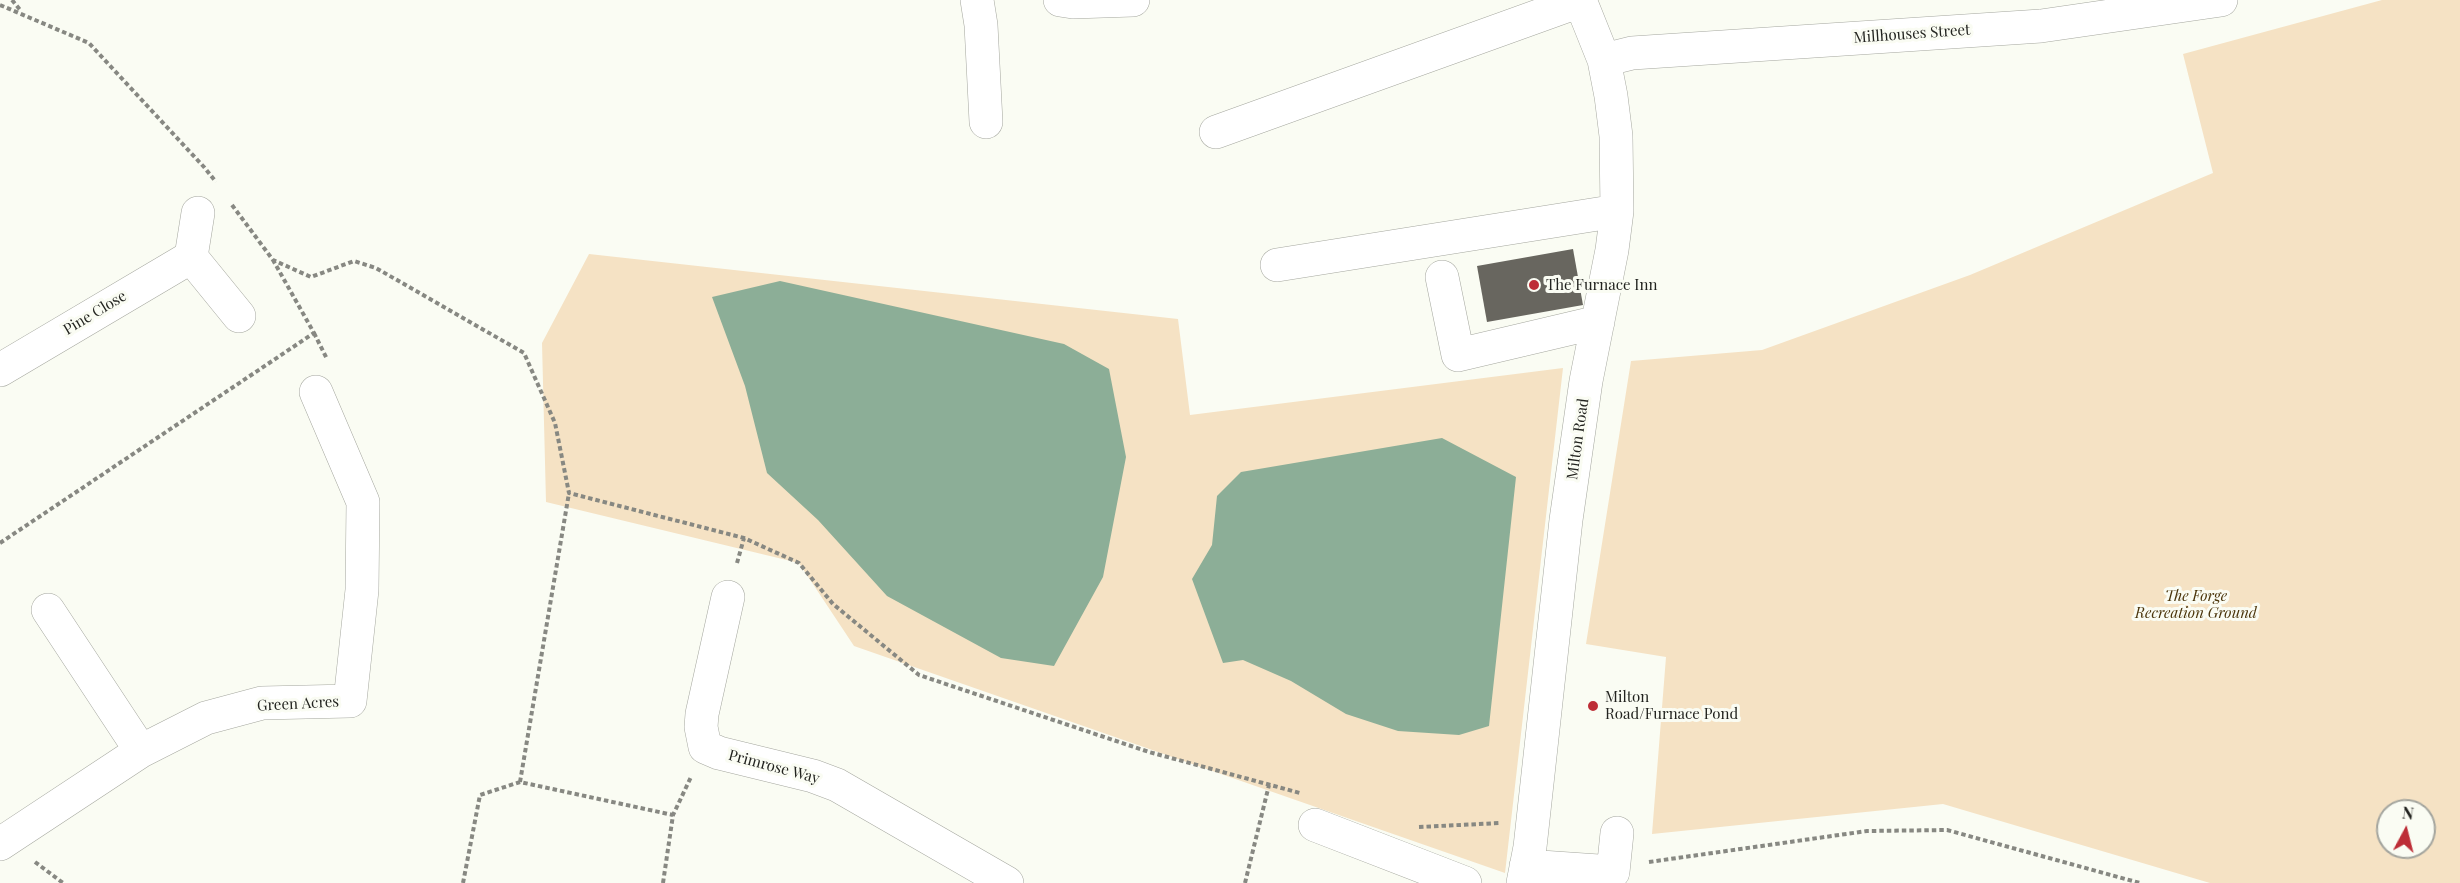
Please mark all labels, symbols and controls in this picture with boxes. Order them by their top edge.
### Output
street label: Millhouses Street [1853,21,1971,47]
place label: The Furnace Inn [1546,276,1657,294]
marker: The Furnace Inn [1527,278,1541,292]
street label: Pine Close [60,287,130,339]
street label: Milton Road [1563,397,1593,481]
park label: The Forge Recreation Ground [2135,587,2257,622]
place label: Milton Road/Furnace Pond [1605,688,1738,723]
street label: Green Acres [256,693,340,715]
marker: Milton Road/Furnace Pond [1586,699,1600,713]
street label: Primrose Way [726,746,822,788]
north arrow [2376,799,2436,859]
text: N [2401,801,2415,824]

